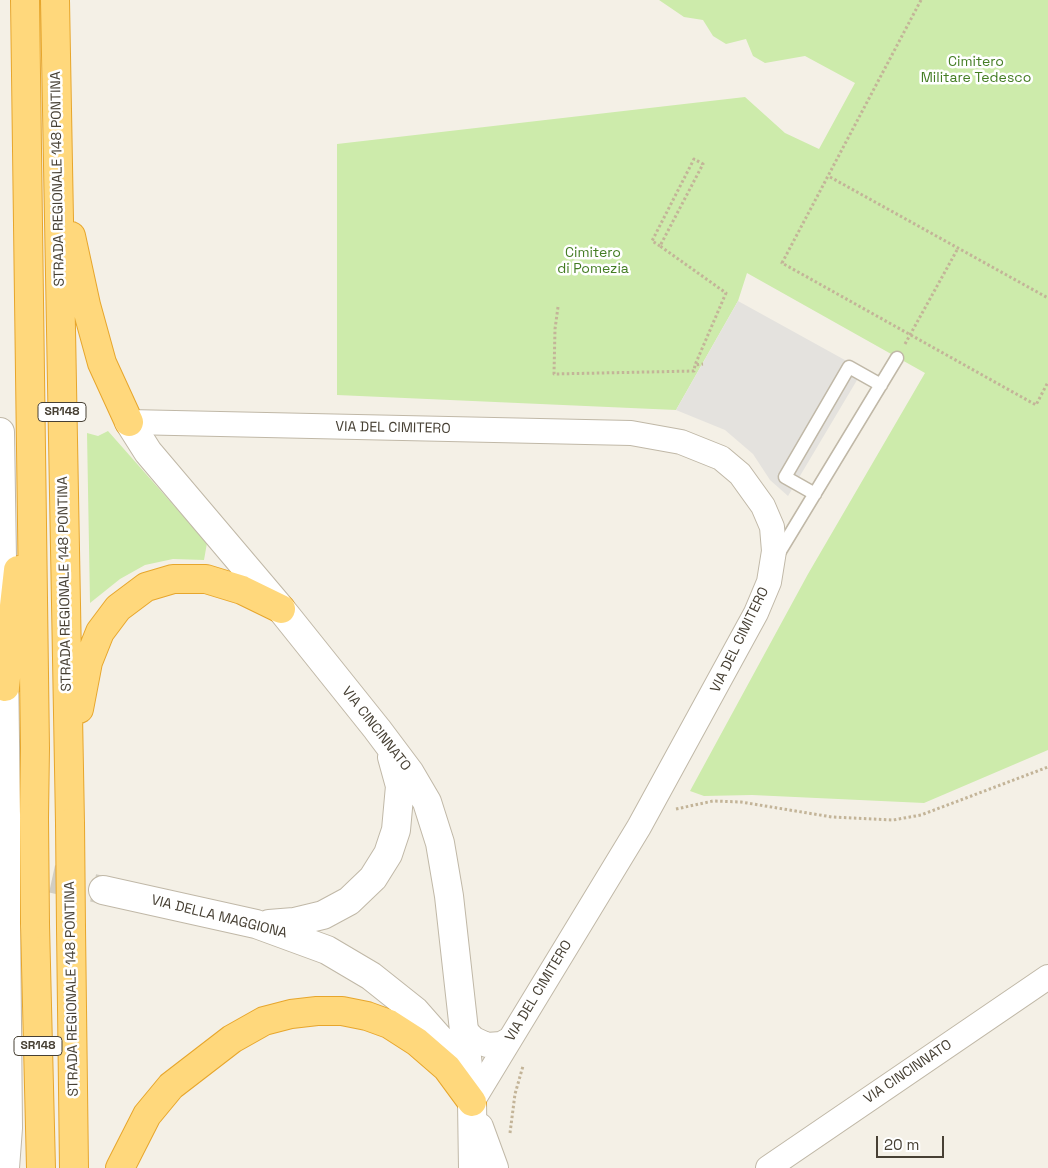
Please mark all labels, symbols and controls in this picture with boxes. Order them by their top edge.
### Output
park label: Cimitero Militare Tedesco [921,54,1031,86]
street label: STRADA REGIONALE 148 PONTINA [48,71,68,287]
park label: Cimitero di Pomezia [557,245,629,278]
road number: SR148 [38,402,86,422]
street label: VIA DEL CIMITERO [335,419,451,437]
street label: STRADA REGIONALE 148 PONTINA [55,476,75,692]
street label: VIA DEL CIMITERO [707,585,773,695]
street label: VIA CINCINNATO [338,684,414,774]
street label: STRADA REGIONALE 148 PONTINA [62,881,82,1097]
street label: VIA DELLA MAGGIONA [149,892,289,942]
street label: VIA DEL CIMITERO [502,937,576,1045]
road number: SR148 [14,1036,62,1056]
street label: VIA CINCINNATO [861,1036,955,1108]
scale bar [878,1126,946,1158]
text: 20 m [884,1135,919,1154]

